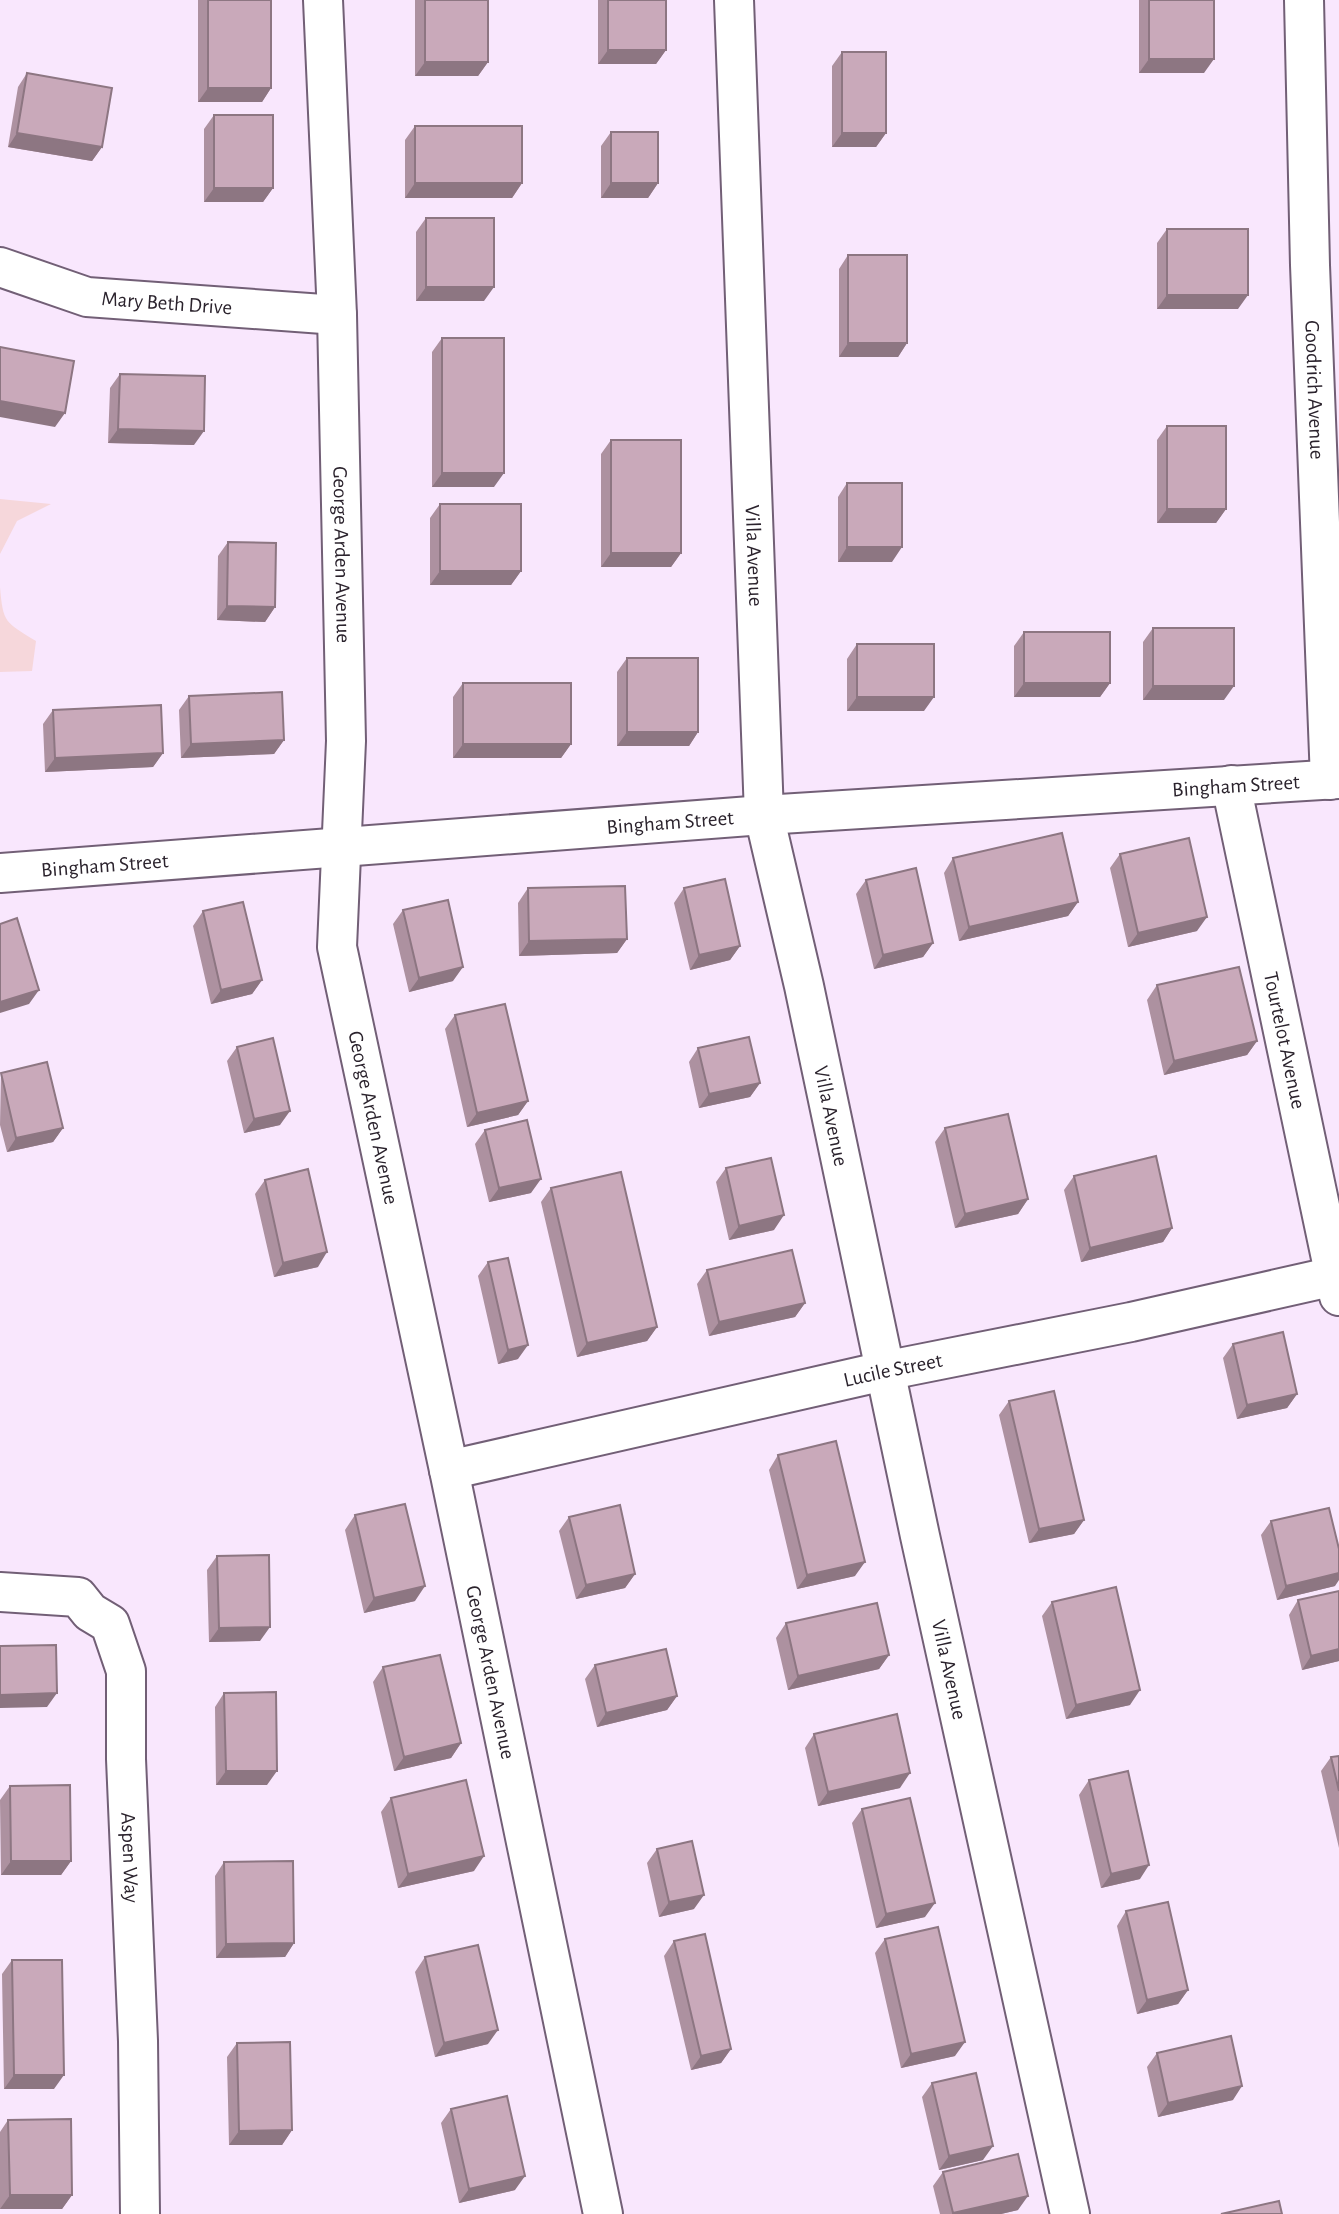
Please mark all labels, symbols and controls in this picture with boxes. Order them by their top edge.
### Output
street label: Mary Beth Drive [101,288,233,318]
street label: Goodrich Avenue [1301,320,1328,460]
street label: George Arden Avenue [329,466,354,643]
street label: Villa Avenue [742,504,766,607]
street label: Bingham Street [1172,771,1301,800]
street label: Bingham Street [606,807,735,838]
street label: Bingham Street [40,850,169,881]
street label: Tourtelot Avenue [1260,970,1309,1111]
street label: George Arden Avenue [344,1029,402,1206]
street label: Villa Avenue [810,1064,852,1168]
street label: Lucile Street [841,1350,944,1391]
street label: George Arden Avenue [462,1584,519,1761]
street label: Villa Avenue [928,1618,970,1722]
street label: Aspen Way [117,1812,142,1903]

